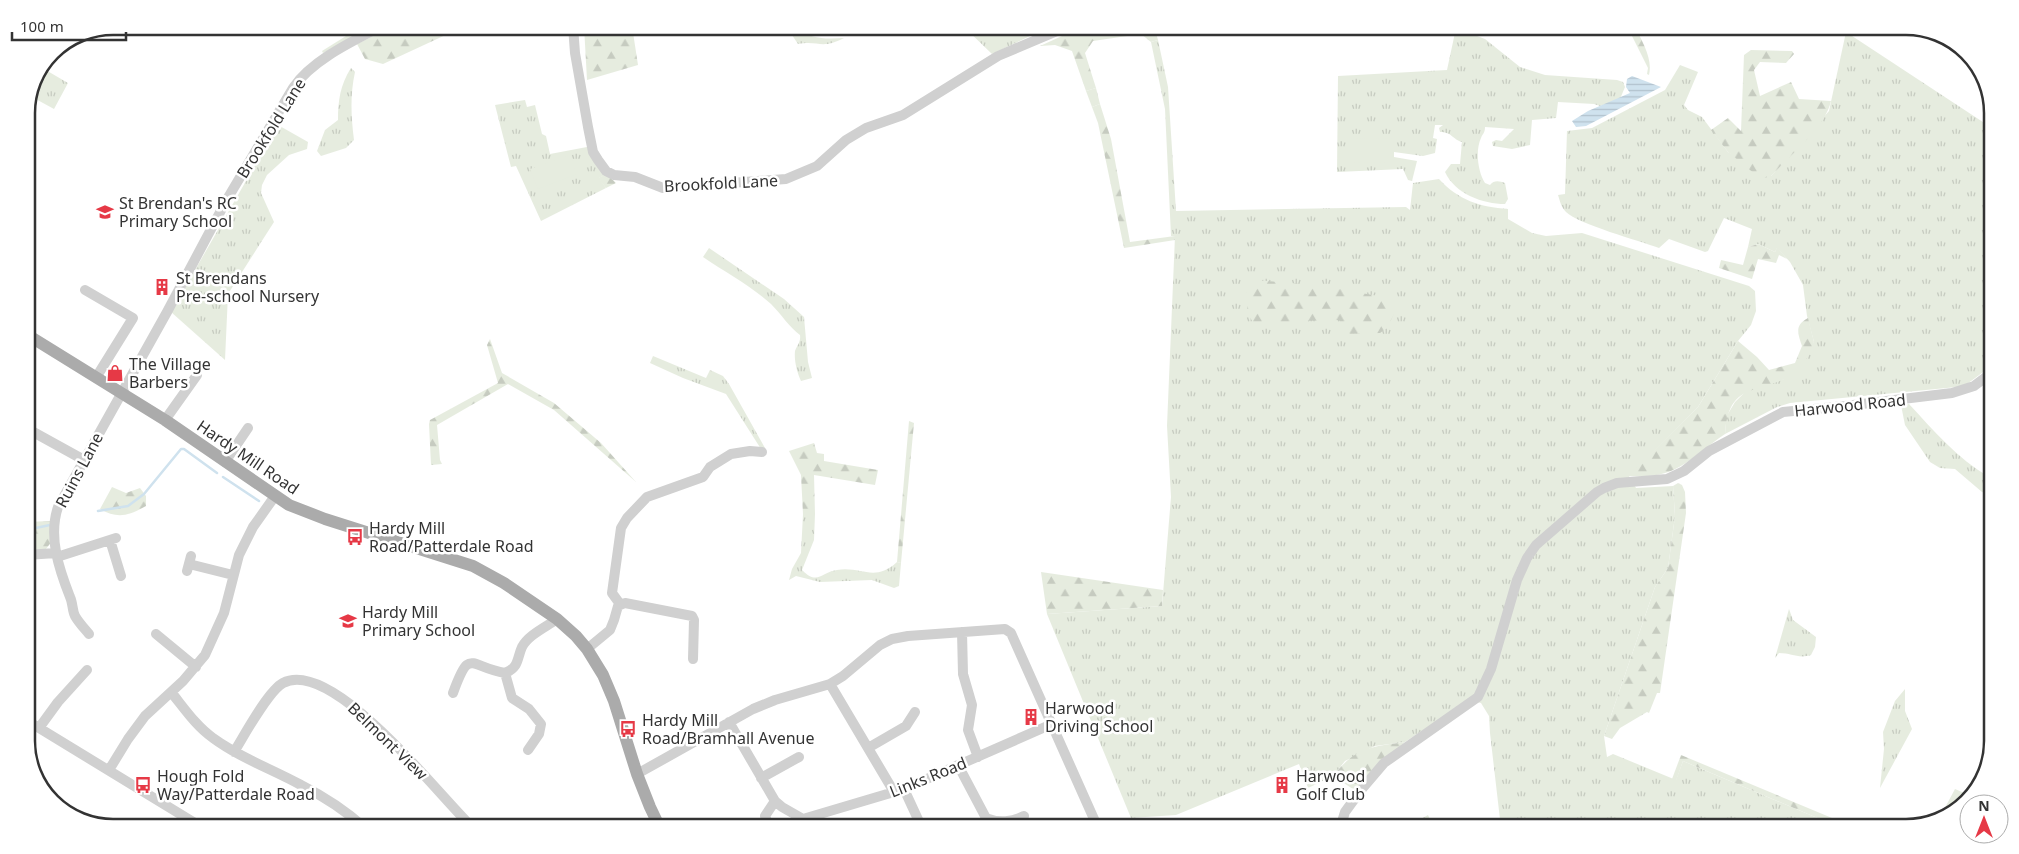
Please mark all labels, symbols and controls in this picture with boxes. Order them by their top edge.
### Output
scale bar [12,10,126,42]
text: 100 m [20,16,64,36]
street label: Brookfold Lane [231,74,311,182]
street label: Brookfold Lane [663,169,779,197]
place label: St Brendan's RC Primary School [119,192,237,232]
school or university icon: St Brendan's RC Primary School [95,202,115,222]
place label: St Brendans Pre-school Nursery [176,267,320,307]
building icon: St Brendans Pre-school Nursery [152,277,172,297]
place label: The Village Barbers [129,353,211,393]
shop icon: The Village Barbers [105,363,125,383]
street label: Harwood Road [1793,388,1907,422]
street label: Hardy Mill Road [193,415,303,499]
street label: Ruins Lane [50,429,108,511]
place label: Hardy Mill Road/Patterdale Road [369,517,534,557]
bus stop icon: Hardy Mill Road/Patterdale Road [345,527,365,547]
place label: Hardy Mill Primary School [362,601,475,641]
school or university icon: Hardy Mill Primary School [338,611,358,631]
street label: Belmont View [343,697,433,785]
place label: Harwood Driving School [1045,697,1153,737]
building icon: Harwood Driving School [1021,707,1041,727]
place label: Hardy Mill Road/Bramhall Avenue [642,709,814,749]
bus stop icon: Hardy Mill Road/Bramhall Avenue [618,719,638,739]
street label: Links Road [886,752,970,802]
place label: Hough Fold Way/Patterdale Road [157,765,315,805]
place label: Harwood Golf Club [1296,765,1365,805]
bus stop icon: Hough Fold Way/Patterdale Road [133,775,153,795]
building icon: Harwood Golf Club [1272,775,1292,795]
north arrow [1959,794,2009,844]
text: N [1978,796,1990,815]

